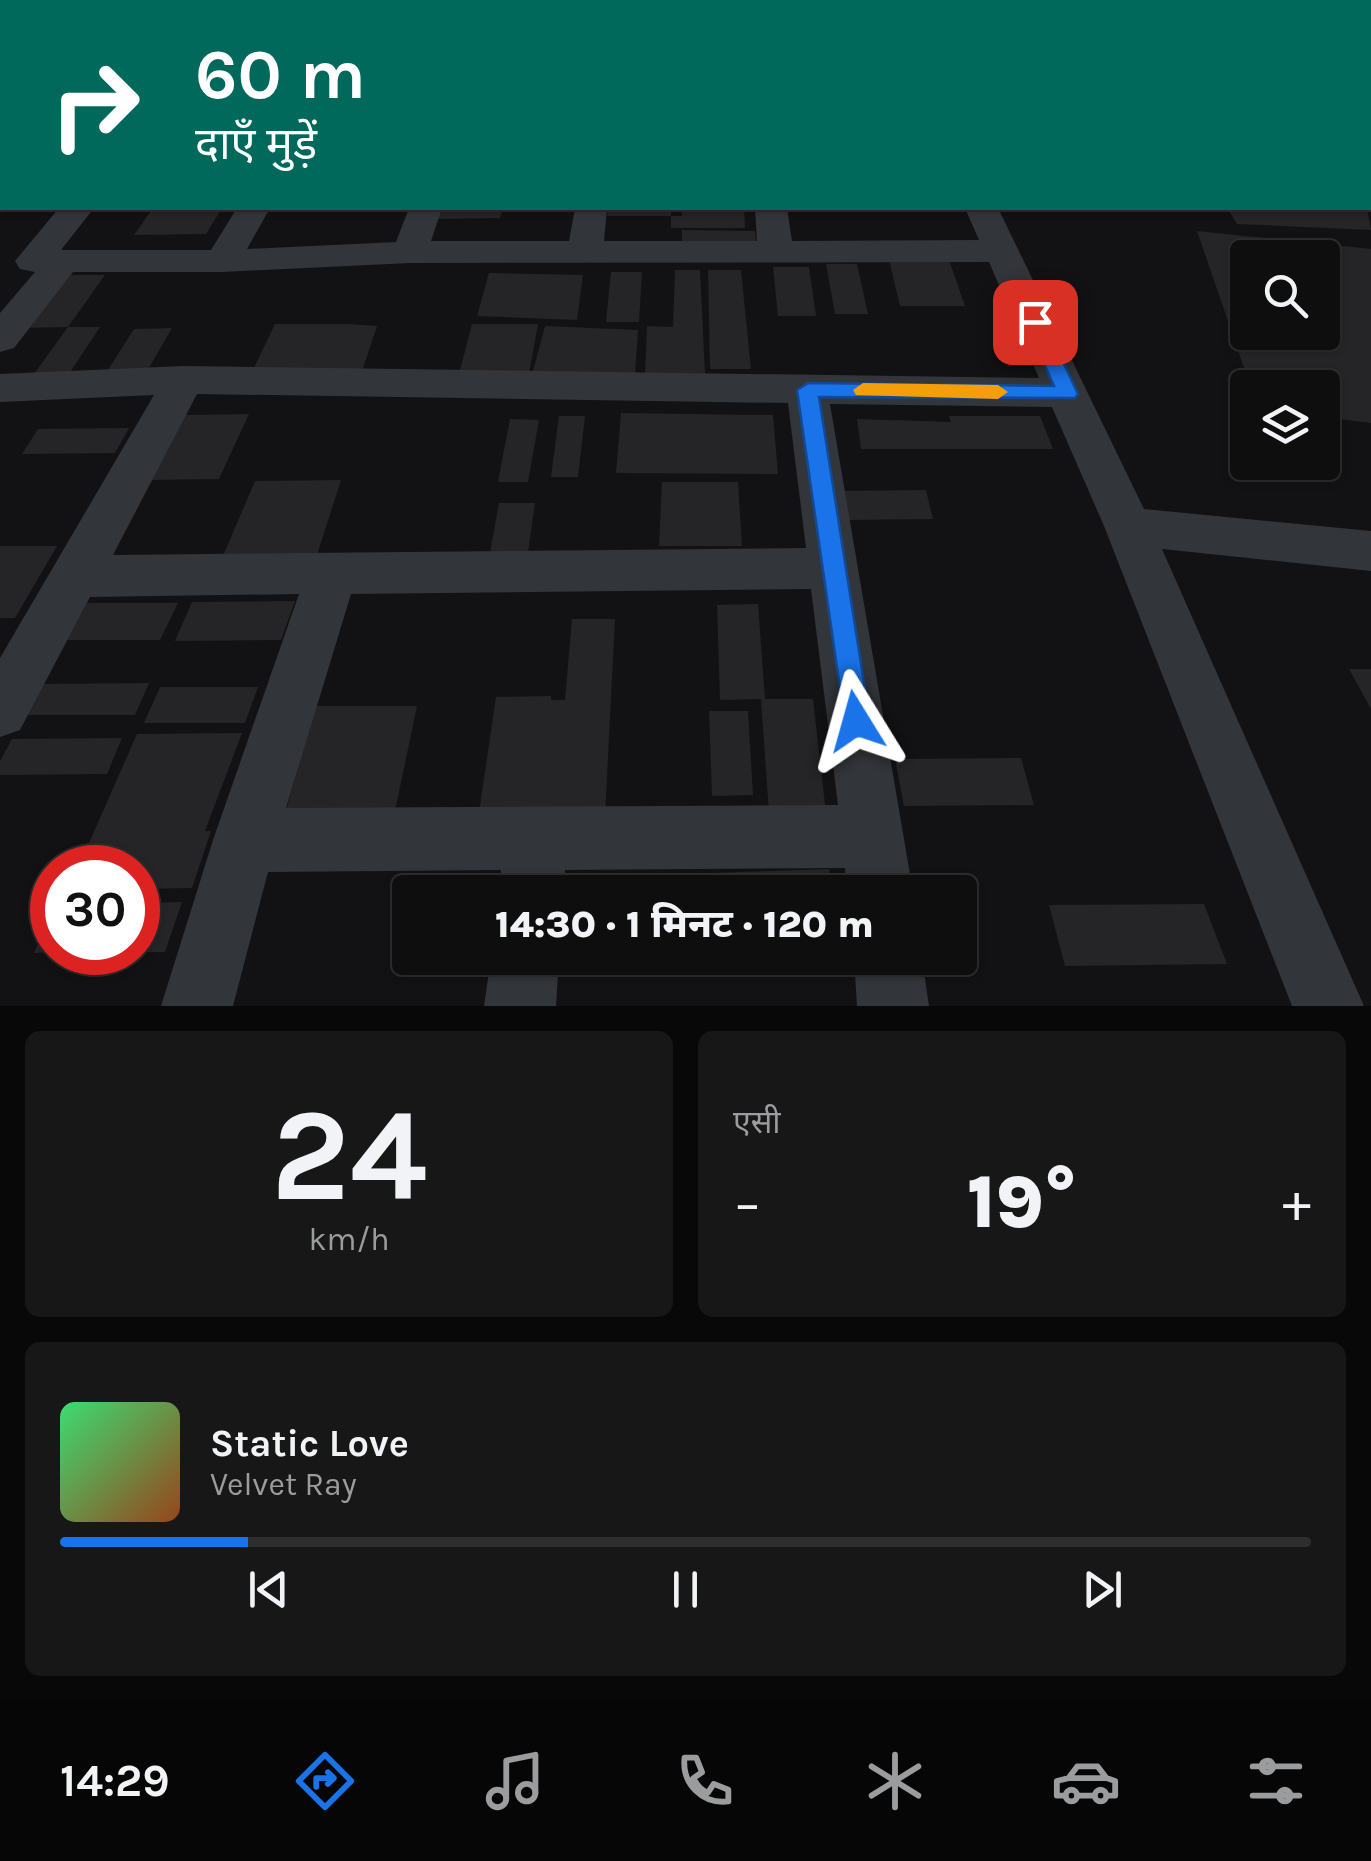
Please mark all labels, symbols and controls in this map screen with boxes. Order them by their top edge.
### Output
text: 60 m [195,34,366,116]
icon: right [30,40,160,170]
text: दाएँ मुड़ें [195,118,317,170]
map controls [1230,240,1340,480]
button: search [1230,240,1340,350]
pin [993,280,1078,365]
icon: arrive [1008,295,1063,350]
button: layers [1230,370,1340,480]
position arrow [804,669,908,773]
speed limit sign: 30 [30,845,160,975]
text: 14:30 · 1 मिनट · 120 m [495,902,874,947]
text: 24 [271,1080,427,1232]
text: एसी [733,1104,781,1141]
text: 19° [967,1158,1077,1246]
text: − [733,1171,762,1235]
text: + [1282,1171,1311,1235]
text: km/h [308,1221,390,1258]
text: Static Love [210,1421,409,1466]
text: Velvet Ray [210,1466,357,1503]
icon: previous [241,1562,296,1617]
icon: pause [658,1562,713,1617]
icon: next [1075,1562,1130,1617]
icon: directions [290,1746,360,1816]
icon: music [480,1746,550,1816]
icon: phone [670,1746,740,1816]
icon: climate [860,1746,930,1816]
icon: car [1051,1746,1121,1816]
icon: filters [1241,1746,1311,1816]
text: 14:29 [60,1755,170,1807]

